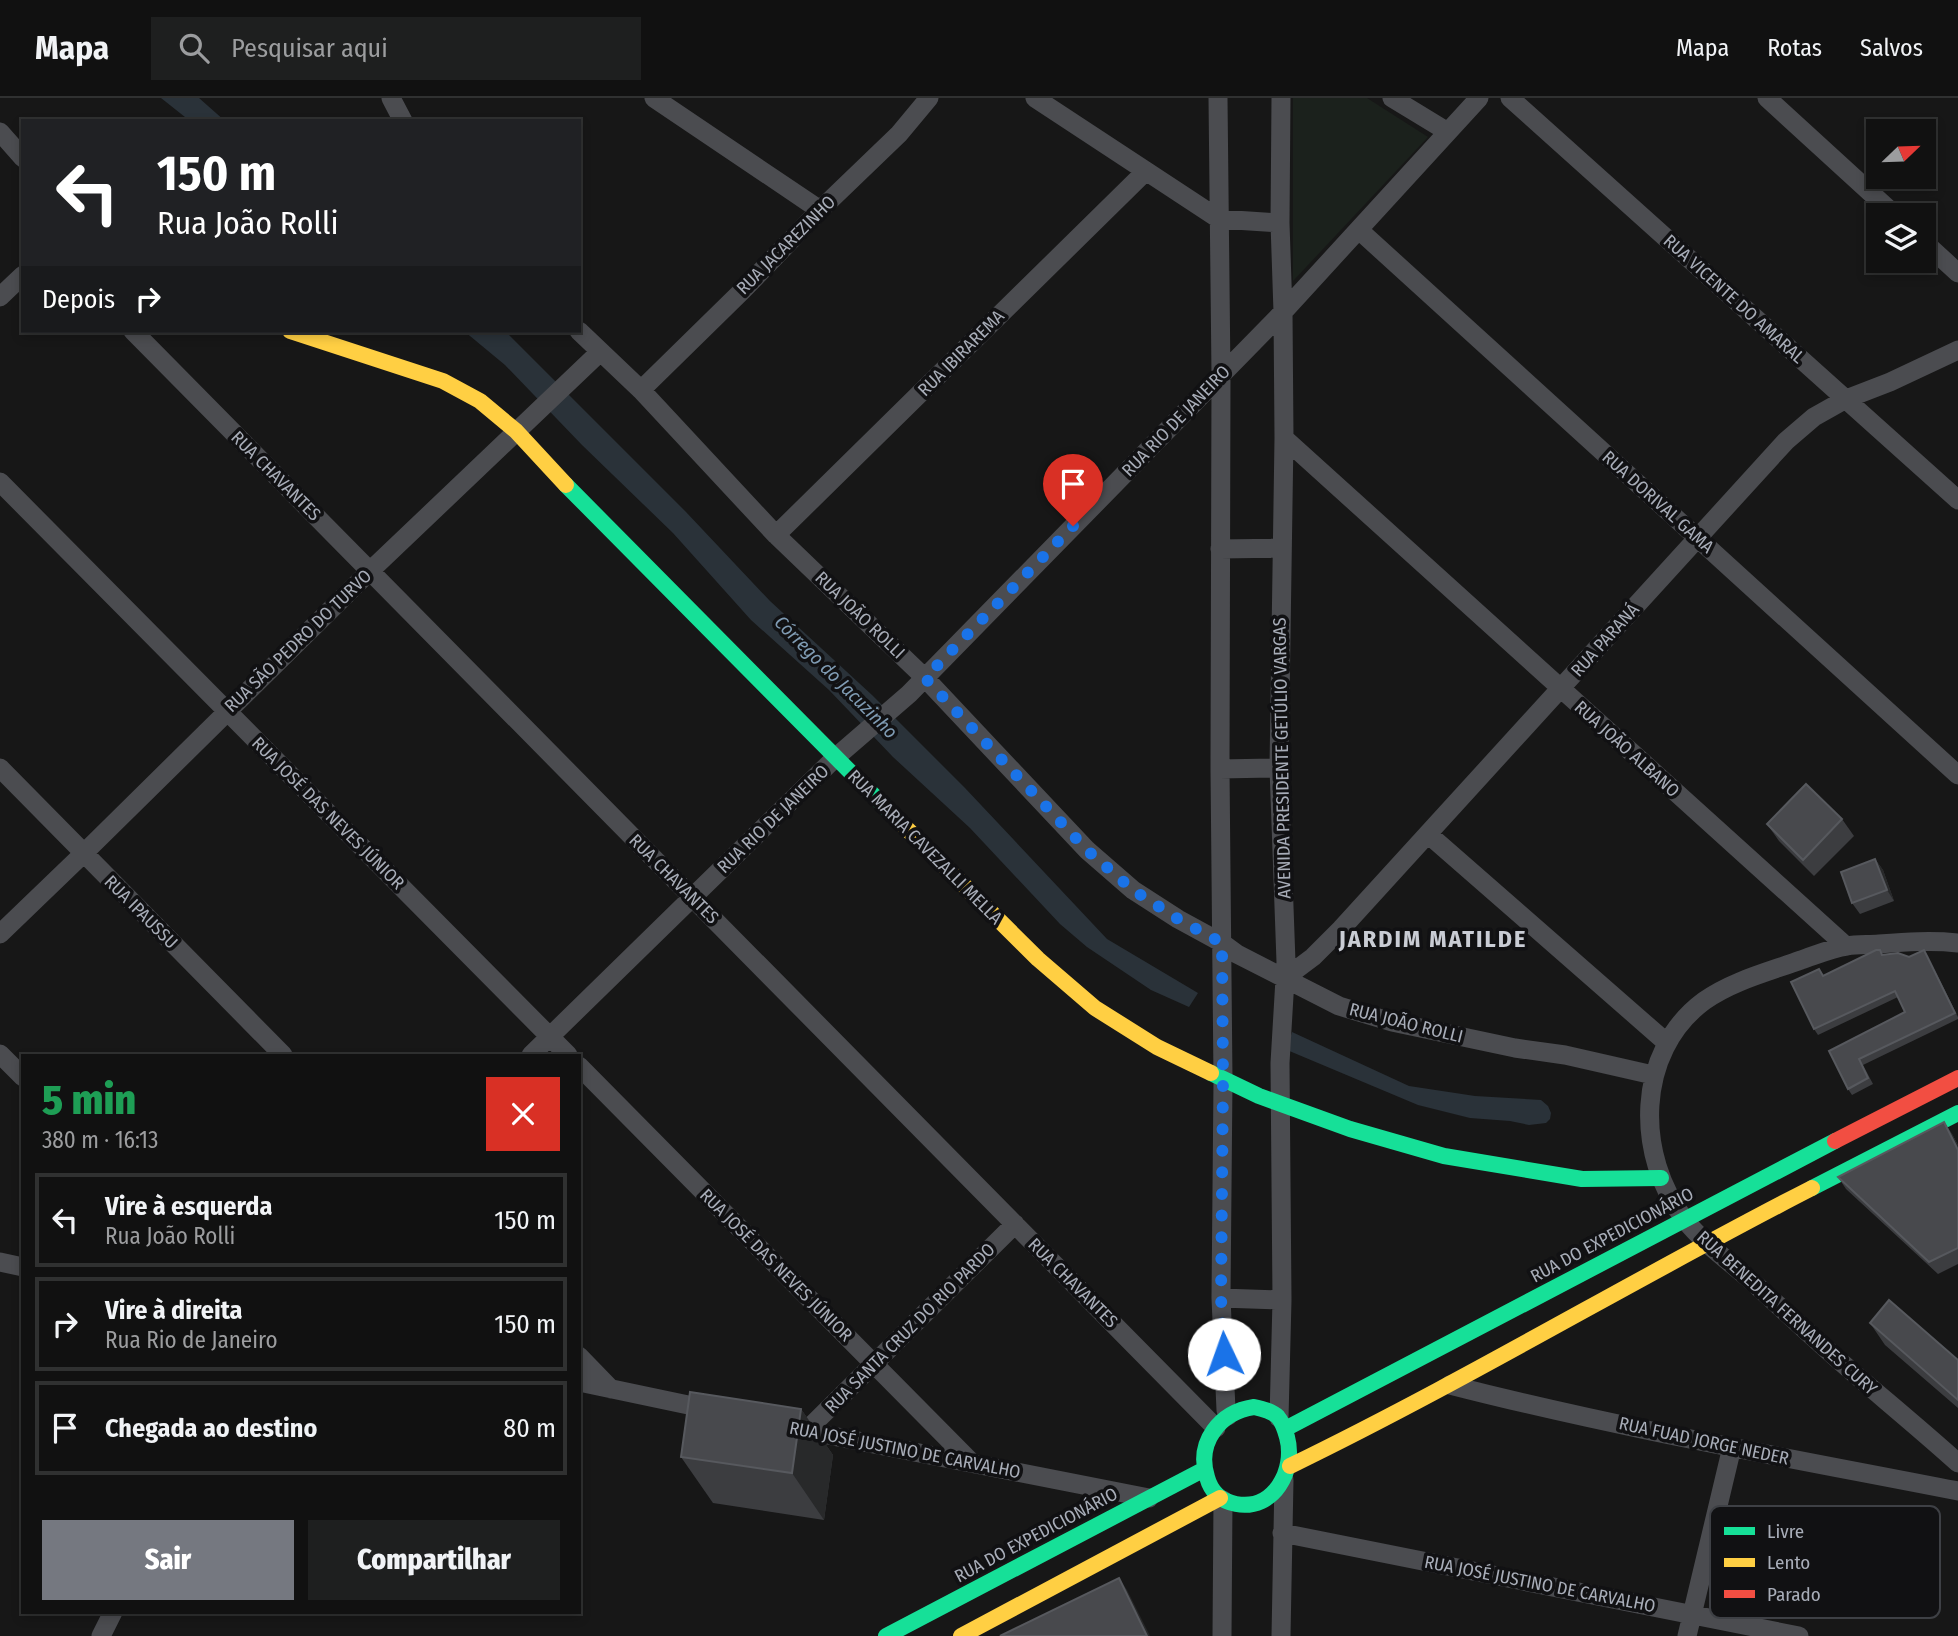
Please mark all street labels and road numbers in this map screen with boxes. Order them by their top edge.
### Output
street label: RUA JACAREZINHO [732,191,840,299]
street label: RUA VICENTE DO AMARAL [1659,230,1809,368]
street label: RUA IBIRAREMA [913,305,1009,401]
street label: RUA RIO DE JANEIRO [1117,361,1235,481]
street label: RUA CHAVANTES [227,427,326,526]
street label: RUA DORIVAL GAMA [1598,446,1719,558]
street label: RUA SÃO PEDRO DO TURVO [220,565,376,717]
street label: RUA JOÃO ROLLI [811,567,909,663]
street label: RUA PARANÁ [1566,598,1644,681]
street label: AVENIDA PRESIDENTE GETÚLIO VARGAS [1268,617,1295,899]
street label: RUA JOÃO ALBANO [1570,696,1684,802]
street label: RUA JOSÉ DAS NEVES JÚNIOR [247,731,410,894]
street label: RUA RIO DE JANEIRO [713,760,833,878]
street label: RUA MARIA CAVEZALLI MELLA [843,765,1007,929]
street label: RUA CHAVANTES [625,830,724,929]
street label: RUA IPAUSSU [100,871,182,953]
street label: RUA JOÃO ROLLI [1347,998,1465,1048]
street label: RUA DO EXPEDICIONÁRIO [1526,1182,1697,1287]
street label: RUA JOSÉ DAS NEVES JÚNIOR [695,1183,858,1346]
street label: RUA BENEDITA FERNANDES CURY [1692,1226,1882,1400]
street label: RUA CHAVANTES [1024,1234,1123,1333]
street label: RUA SANTA CRUZ DO RIO PARDO [820,1238,1000,1418]
street label: RUA FUAD JORGE NEDER [1617,1412,1791,1470]
street label: RUA JOSÉ JUSTINO DE CARVALHO [788,1416,1023,1483]
street label: RUA DO EXPEDICIONÁRIO [950,1482,1121,1587]
street label: RUA JOSÉ JUSTINO DE CARVALHO [1423,1550,1658,1617]

